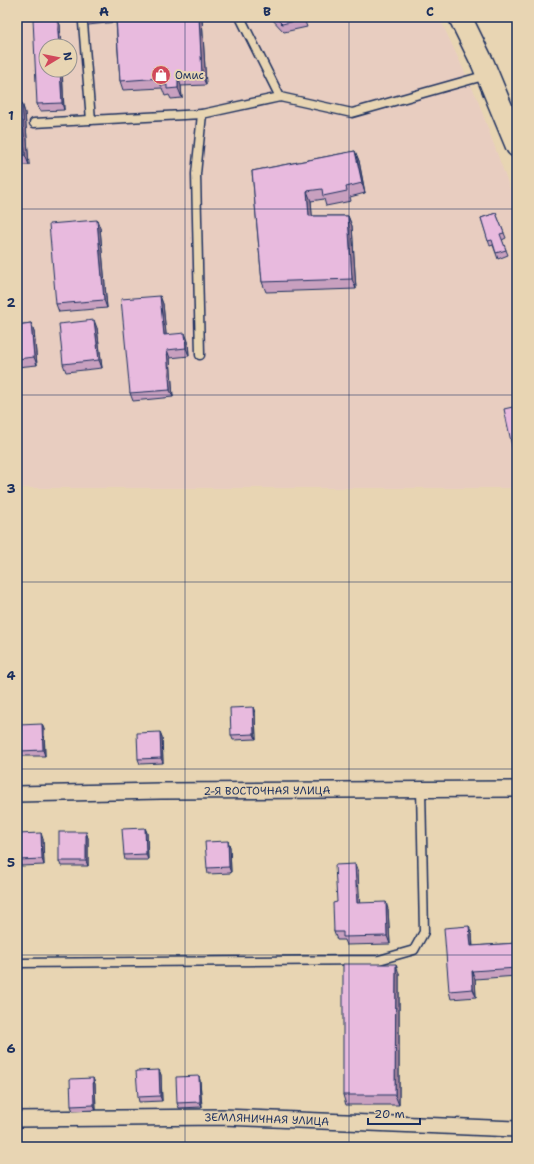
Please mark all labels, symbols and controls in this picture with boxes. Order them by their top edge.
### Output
text: A [99,3,109,20]
text: B [263,3,271,20]
text: C [426,3,434,20]
north arrow [38,38,78,78]
text: N [59,51,76,62]
shop icon: Омис [150,64,172,86]
place label: Омис [175,68,204,83]
text: 1 [8,107,14,124]
text: 2 [6,294,16,311]
text: 3 [6,480,16,497]
text: 4 [6,667,16,684]
street label: 2-Я ВОСТОЧНАЯ УЛИЦА [203,783,330,799]
text: 5 [7,854,15,871]
text: 6 [6,1040,16,1057]
scale bar [368,1100,420,1126]
text: 20 m [374,1106,405,1122]
street label: ЗЕМЛЯНИЧНАЯ УЛИЦА [205,1110,329,1129]

